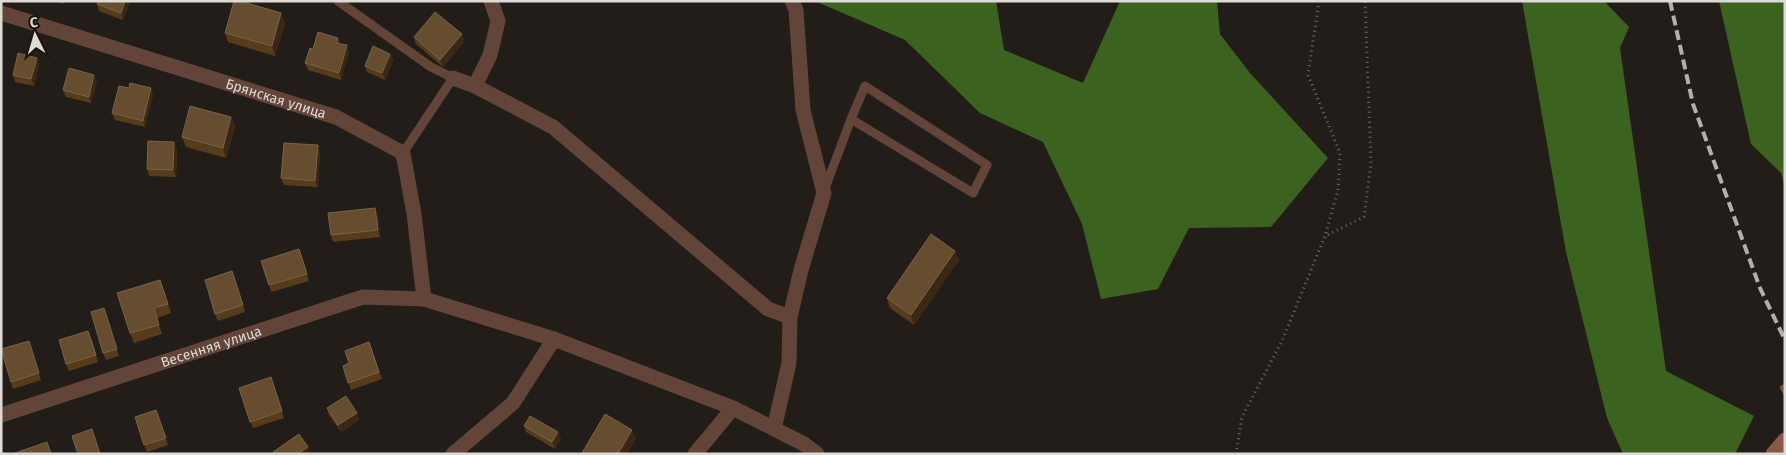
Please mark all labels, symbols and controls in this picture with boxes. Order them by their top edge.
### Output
north arrow [10,10,60,60]
text: С [29,14,39,31]
street label: Брянская улица [224,75,328,122]
street label: Весенняя улица [159,322,264,371]

